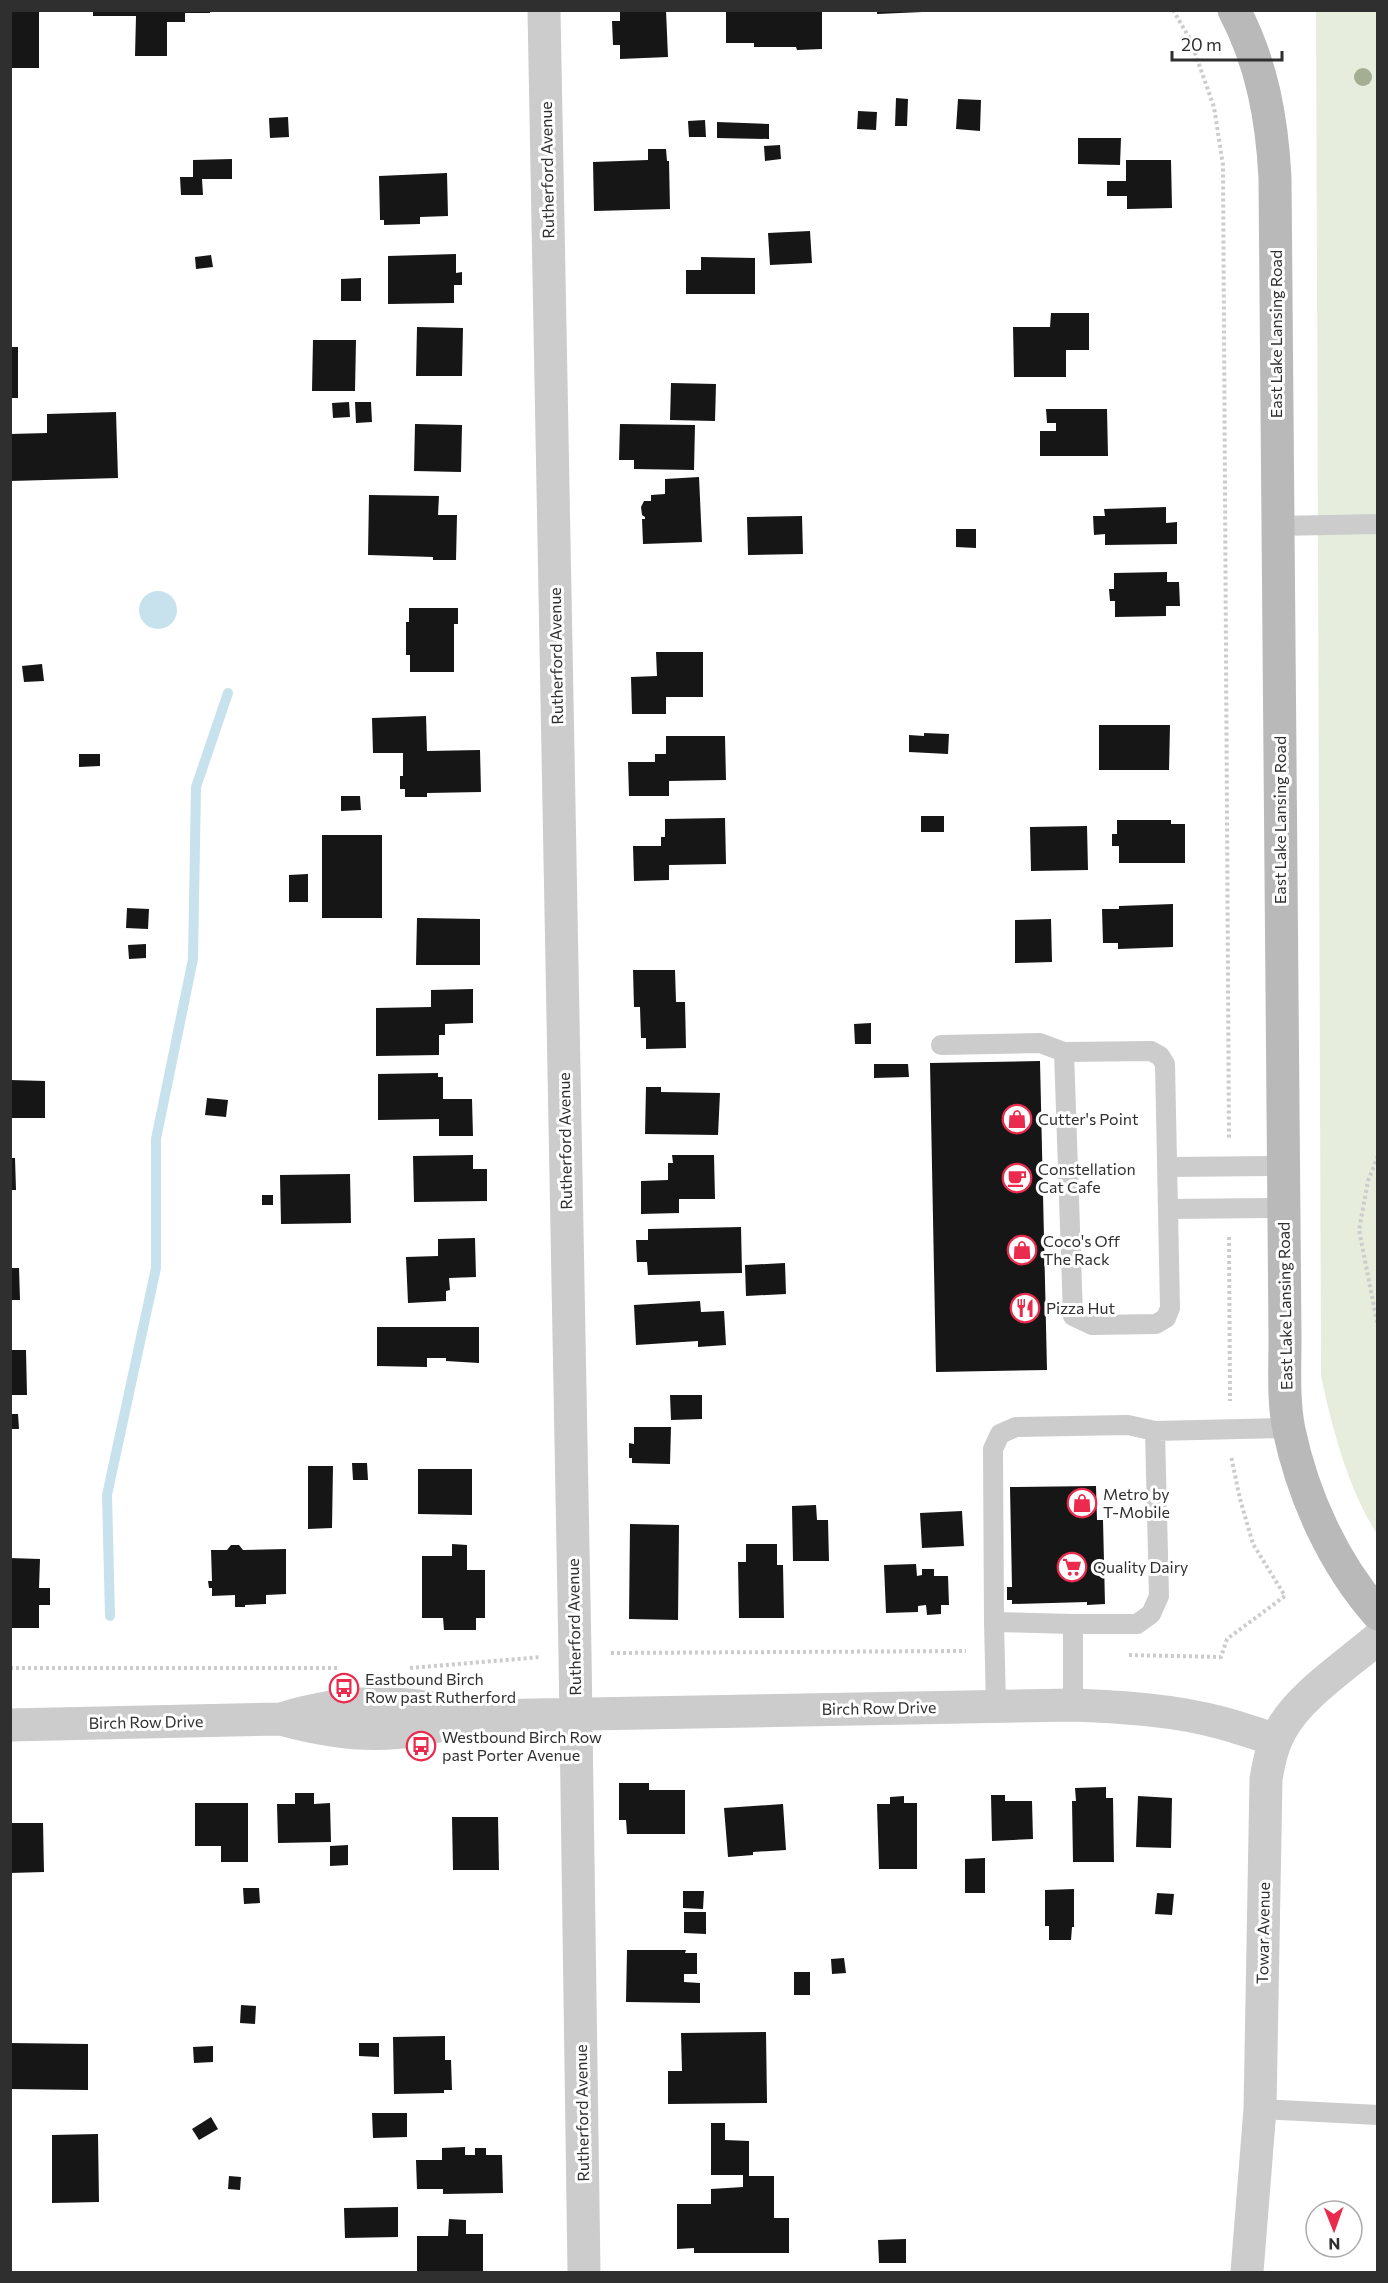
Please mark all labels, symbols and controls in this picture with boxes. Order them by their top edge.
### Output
scale bar [1172,24,1282,62]
text: 20 m [1181,33,1222,55]
street label: Rutherford Avenue [536,101,557,239]
street label: East Lake Lansing Road [1266,250,1285,418]
street label: Rutherford Avenue [545,587,566,725]
street label: East Lake Lansing Road [1270,736,1289,904]
street label: Rutherford Avenue [554,1072,575,1210]
shop icon: Cutter's Point [1001,1103,1033,1135]
place label: Cutter's Point [1038,1109,1139,1128]
place label: Constellation Cat Cafe [1038,1159,1136,1196]
cafe icon: Constellation Cat Cafe [1001,1162,1033,1194]
street label: East Lake Lansing Road [1274,1222,1295,1390]
place label: Coco's Off The Rack [1043,1231,1121,1268]
shop icon: Coco's Off The Rack [1006,1234,1038,1266]
restaurant icon: Pizza Hut [1009,1292,1041,1324]
place label: Pizza Hut [1046,1298,1115,1317]
place label: Metro by T-Mobile [1103,1484,1170,1521]
shop icon: Metro by T-Mobile [1066,1487,1098,1519]
supermarket icon: Quality Dairy [1056,1551,1088,1583]
place label: Quality Dairy [1093,1557,1188,1576]
street label: Rutherford Avenue [563,1558,584,1696]
place label: Eastbound Birch Row past Rutherford [365,1669,516,1706]
bus stop icon: Eastbound Birch Row past Rutherford [328,1672,360,1704]
street label: Birch Row Drive [821,1697,936,1718]
street label: Birch Row Drive [88,1711,203,1732]
place label: Westbound Birch Row past Porter Avenue [442,1727,602,1764]
bus stop icon: Westbound Birch Row past Porter Avenue [405,1730,437,1762]
street label: Towar Avenue [1252,1882,1273,1984]
street label: Rutherford Avenue [571,2044,592,2182]
north arrow [1304,2199,1364,2259]
text: N [1328,2235,1340,2254]

